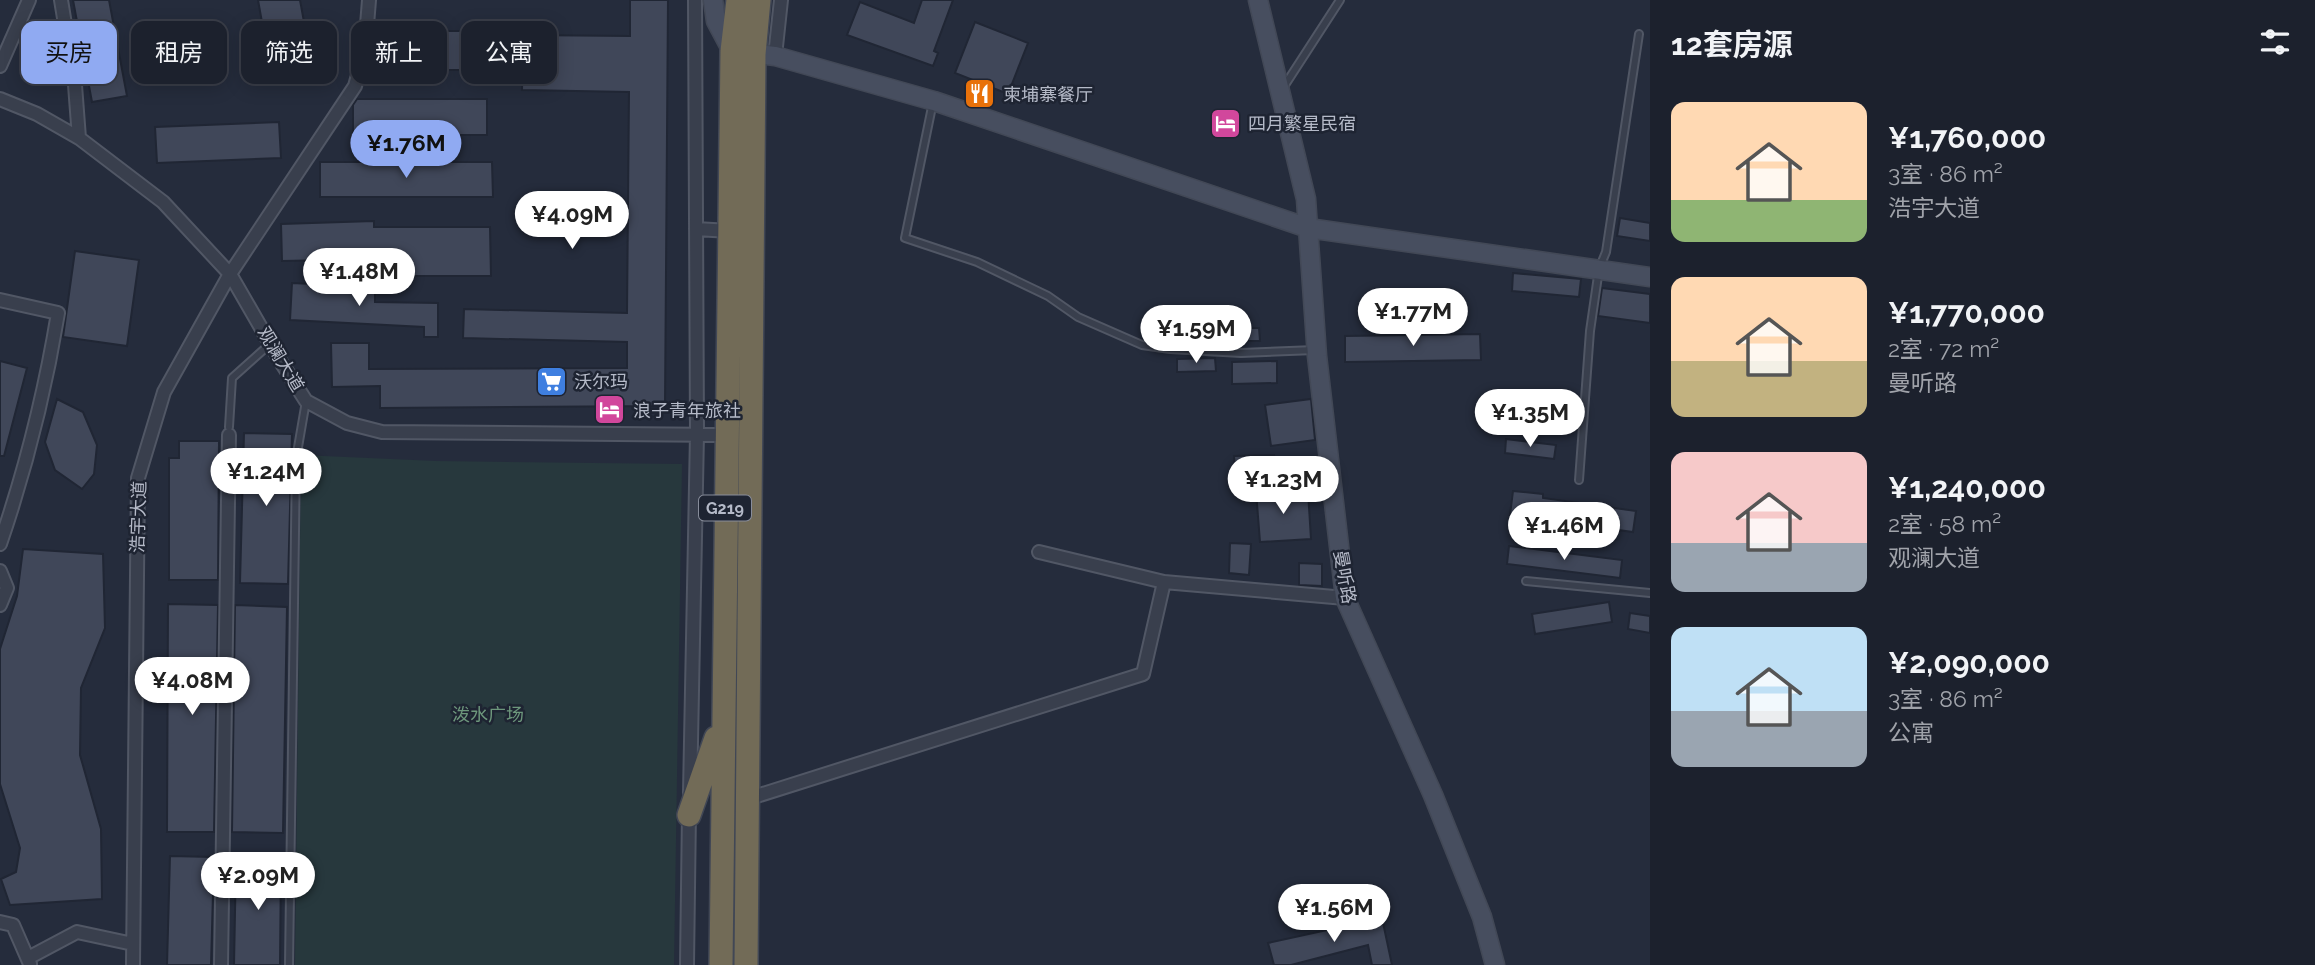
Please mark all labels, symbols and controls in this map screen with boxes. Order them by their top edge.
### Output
chip: 买房 [21,21,117,84]
chip: 租房 [131,21,227,84]
chip: 筛选 [241,21,337,84]
chip: 新上 [351,21,447,84]
chip: 公寓 [461,21,557,84]
icon: filters [2256,23,2294,61]
text: 12套房源 [1671,27,1793,62]
restaurant icon: 柬埔寨餐厅 [963,77,997,111]
place label: 柬埔寨餐厅 [1003,84,1093,105]
hotel icon: 四月繁星民宿 [1208,106,1242,140]
place label: 四月繁星民宿 [1248,113,1356,134]
pin: ¥1.76M [349,120,463,180]
text: ¥1,760,000 [1888,120,2046,155]
text: ¥1.76M [366,129,446,156]
icon: home [1727,130,1811,214]
text: 3室 · 86 m² [1888,160,2003,187]
pin: ¥4.09M [515,191,629,251]
text: 浩宇大道 [1888,194,1980,221]
text: ¥4.09M [531,200,613,227]
pin: ¥1.48M [302,248,416,308]
text: ¥1.48M [319,257,399,284]
pin: ¥1.77M [1356,288,1470,348]
text: ¥1,770,000 [1888,295,2045,330]
text: ¥1.77M [1374,297,1452,324]
icon: home [1727,305,1811,389]
pin: ¥1.59M [1139,306,1253,365]
text: ¥1.59M [1156,314,1236,341]
street label: 观澜大道 [253,323,309,395]
text: 2室 · 72 m² [1888,335,1999,362]
supermarket icon: 沃尔玛 [534,364,568,398]
text: 曼听路 [1888,369,1957,396]
place label: 沃尔玛 [574,371,628,392]
pin: ¥1.35M [1473,390,1587,449]
hotel icon: 浪子青年旅社 [593,393,627,427]
text: ¥1.35M [1491,398,1569,425]
place label: 浪子青年旅社 [633,400,741,421]
pin: ¥1.24M [209,448,323,508]
pin: ¥1.23M [1226,456,1340,516]
text: ¥1.24M [227,457,305,484]
text: ¥1.23M [1244,465,1322,492]
text: ¥1,240,000 [1888,470,2046,505]
icon: home [1727,480,1811,564]
street label: 浩宇大道 [126,481,150,553]
road number: G219 [699,495,751,520]
pin: ¥1.46M [1507,503,1621,562]
text: 2室 · 58 m² [1888,510,2001,537]
text: ¥1.46M [1524,511,1604,538]
text: 观澜大道 [1888,544,1980,571]
street label: 曼听路 [1330,549,1360,605]
text: ¥2,090,000 [1888,645,2050,680]
icon: home [1727,655,1811,739]
pin: ¥4.08M [135,658,249,717]
text: ¥4.08M [151,666,233,693]
text: 3室 · 86 m² [1888,685,2003,712]
park label: 泼水广场 [452,704,524,725]
text: 公寓 [1888,719,1934,746]
pin: ¥2.09M [201,852,315,912]
text: ¥2.09M [217,861,299,888]
pin: ¥1.56M [1277,884,1391,944]
text: ¥1.56M [1294,893,1374,920]

